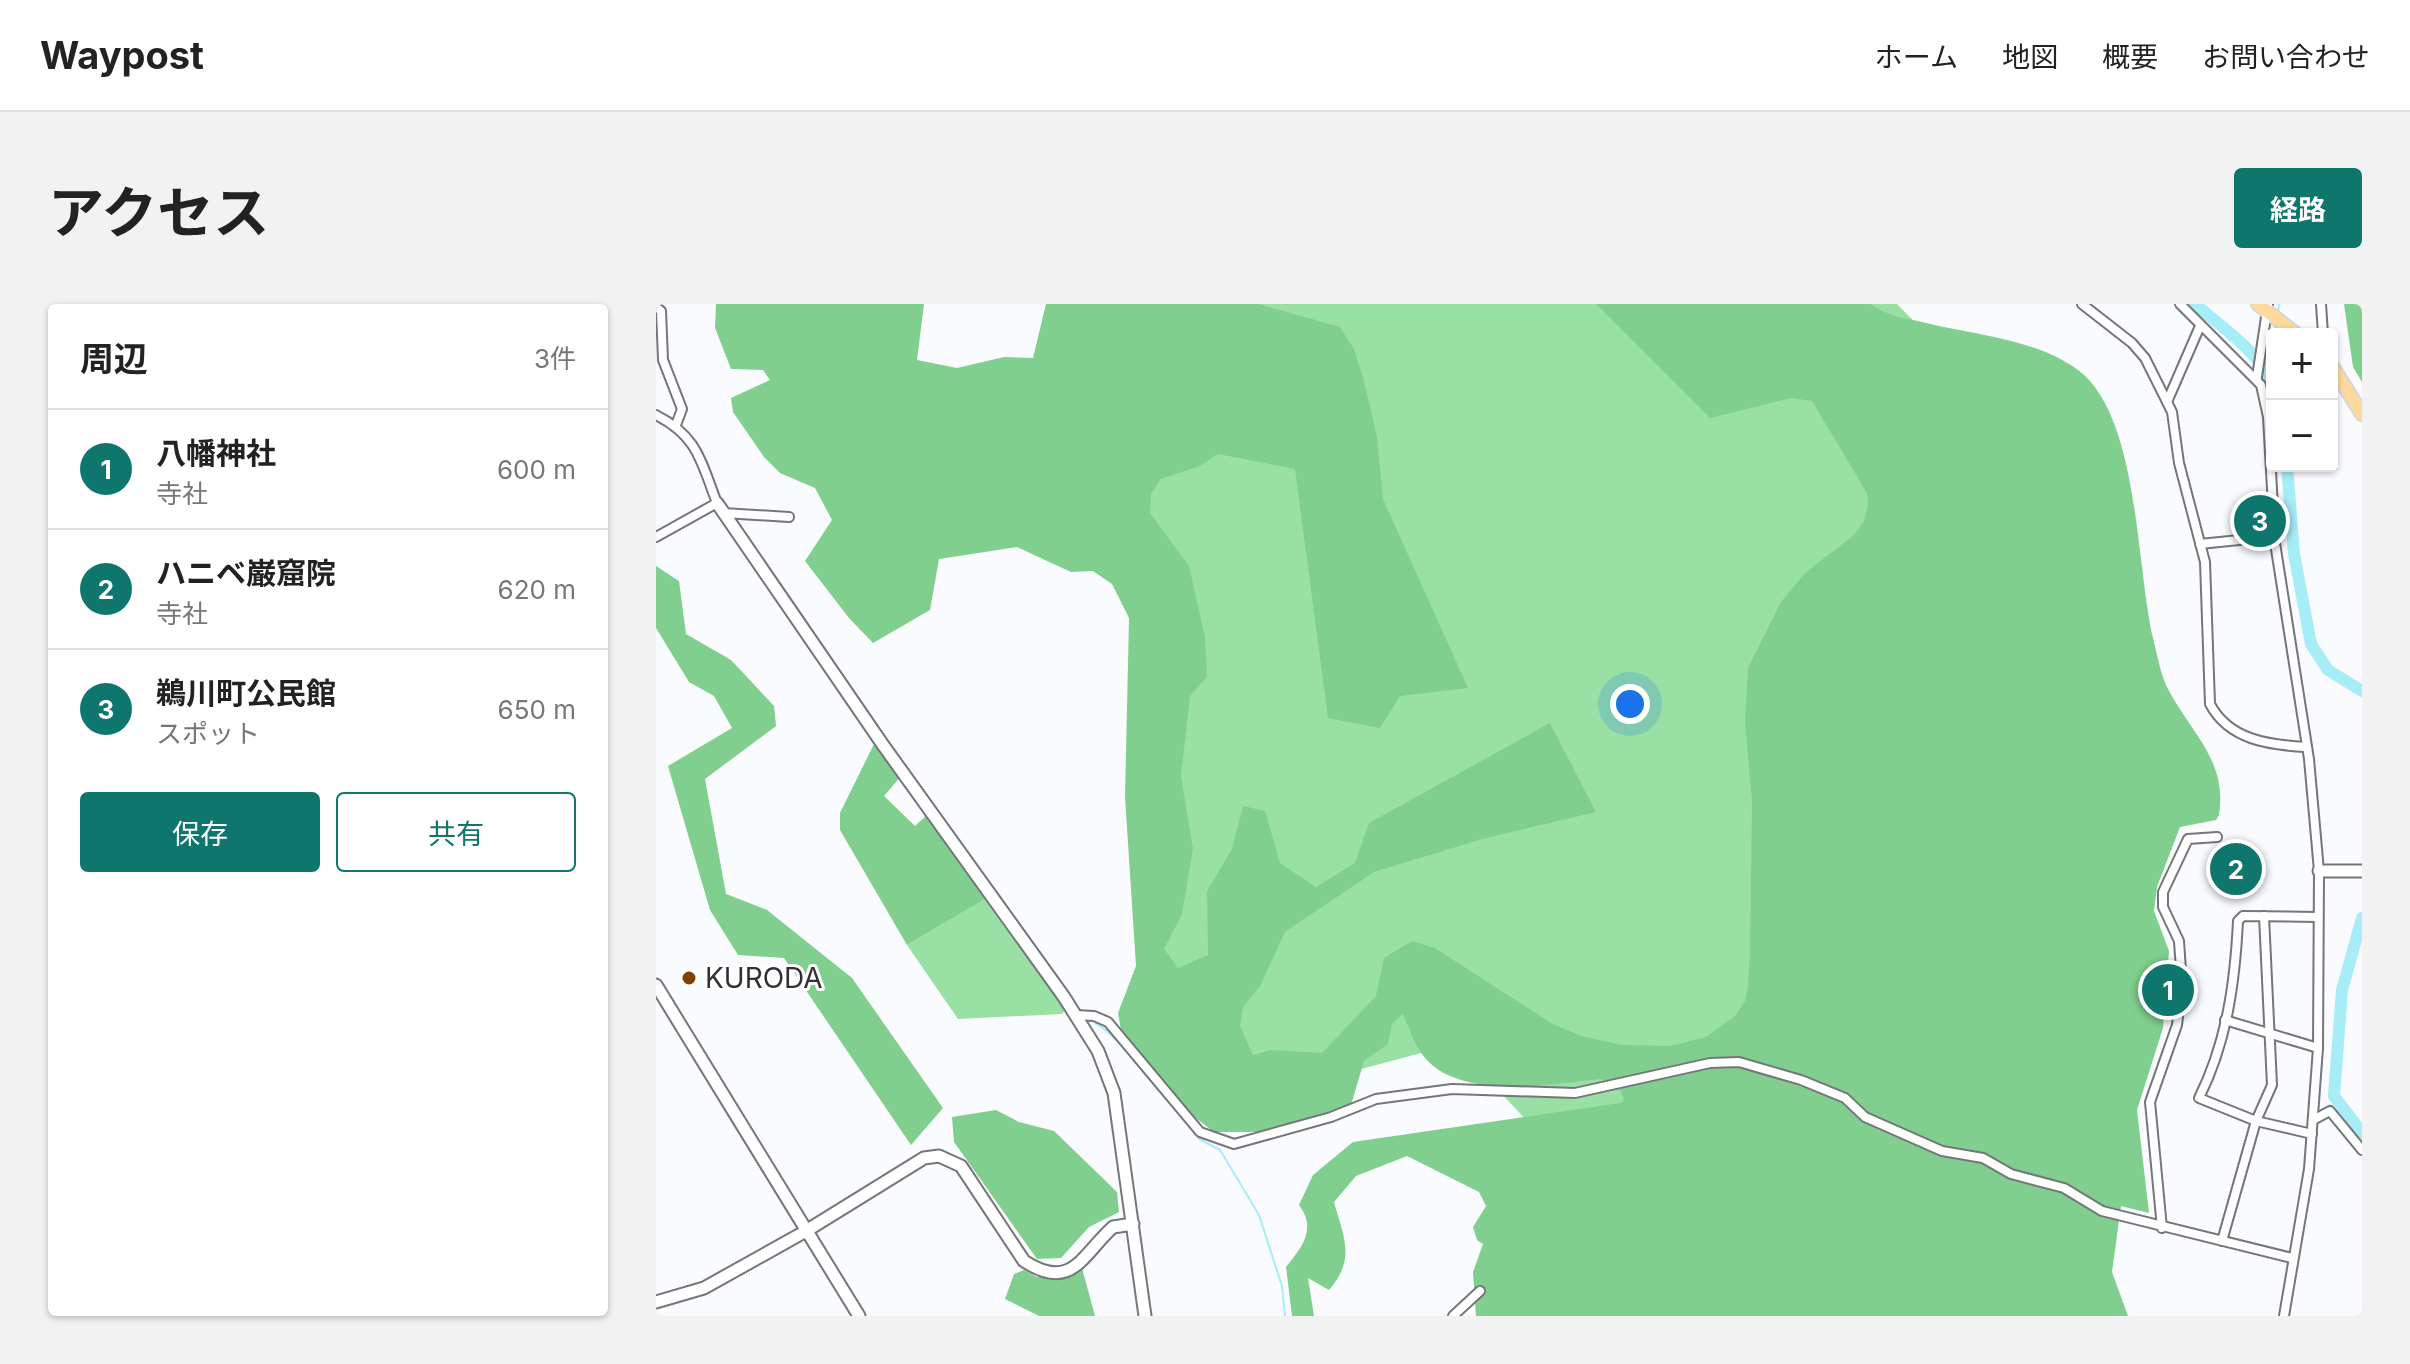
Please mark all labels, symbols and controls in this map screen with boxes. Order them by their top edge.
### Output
text: Waypost [40,32,204,78]
text: ホーム [1875,40,1958,74]
text: 地図 [2002,40,2058,74]
text: 概要 [2102,40,2158,74]
text: お問い合わせ [2202,40,2370,74]
button: 経路 [2234,168,2362,248]
text: アクセス [48,179,269,247]
map controls [2266,328,2338,472]
button: + [2266,328,2338,400]
text: 周辺 [80,338,148,379]
text: 3件 [534,343,576,374]
button: − [2266,400,2338,472]
text: 八幡神社 [156,435,276,471]
text: 1 [100,454,112,485]
text: 600 m [497,454,576,485]
text: 寺社 [156,478,208,509]
pin: 3 [2234,491,2286,551]
text: ハニベ巌窟院 [156,555,336,591]
text: 2 [98,574,114,605]
text: 620 m [498,574,576,605]
text: 寺社 [156,598,208,629]
text: 鵜川町公民館 [156,675,336,711]
your location [1610,684,1650,724]
text: 3 [98,694,114,725]
text: 650 m [498,694,576,725]
text: スポット [156,718,260,749]
button: 保存 [80,792,320,872]
button: 共有 [336,792,576,872]
pin: 2 [2210,839,2262,899]
pin: 1 [2142,960,2194,1020]
place label: KURODA [705,961,823,995]
marker: KURODA [680,969,698,987]

